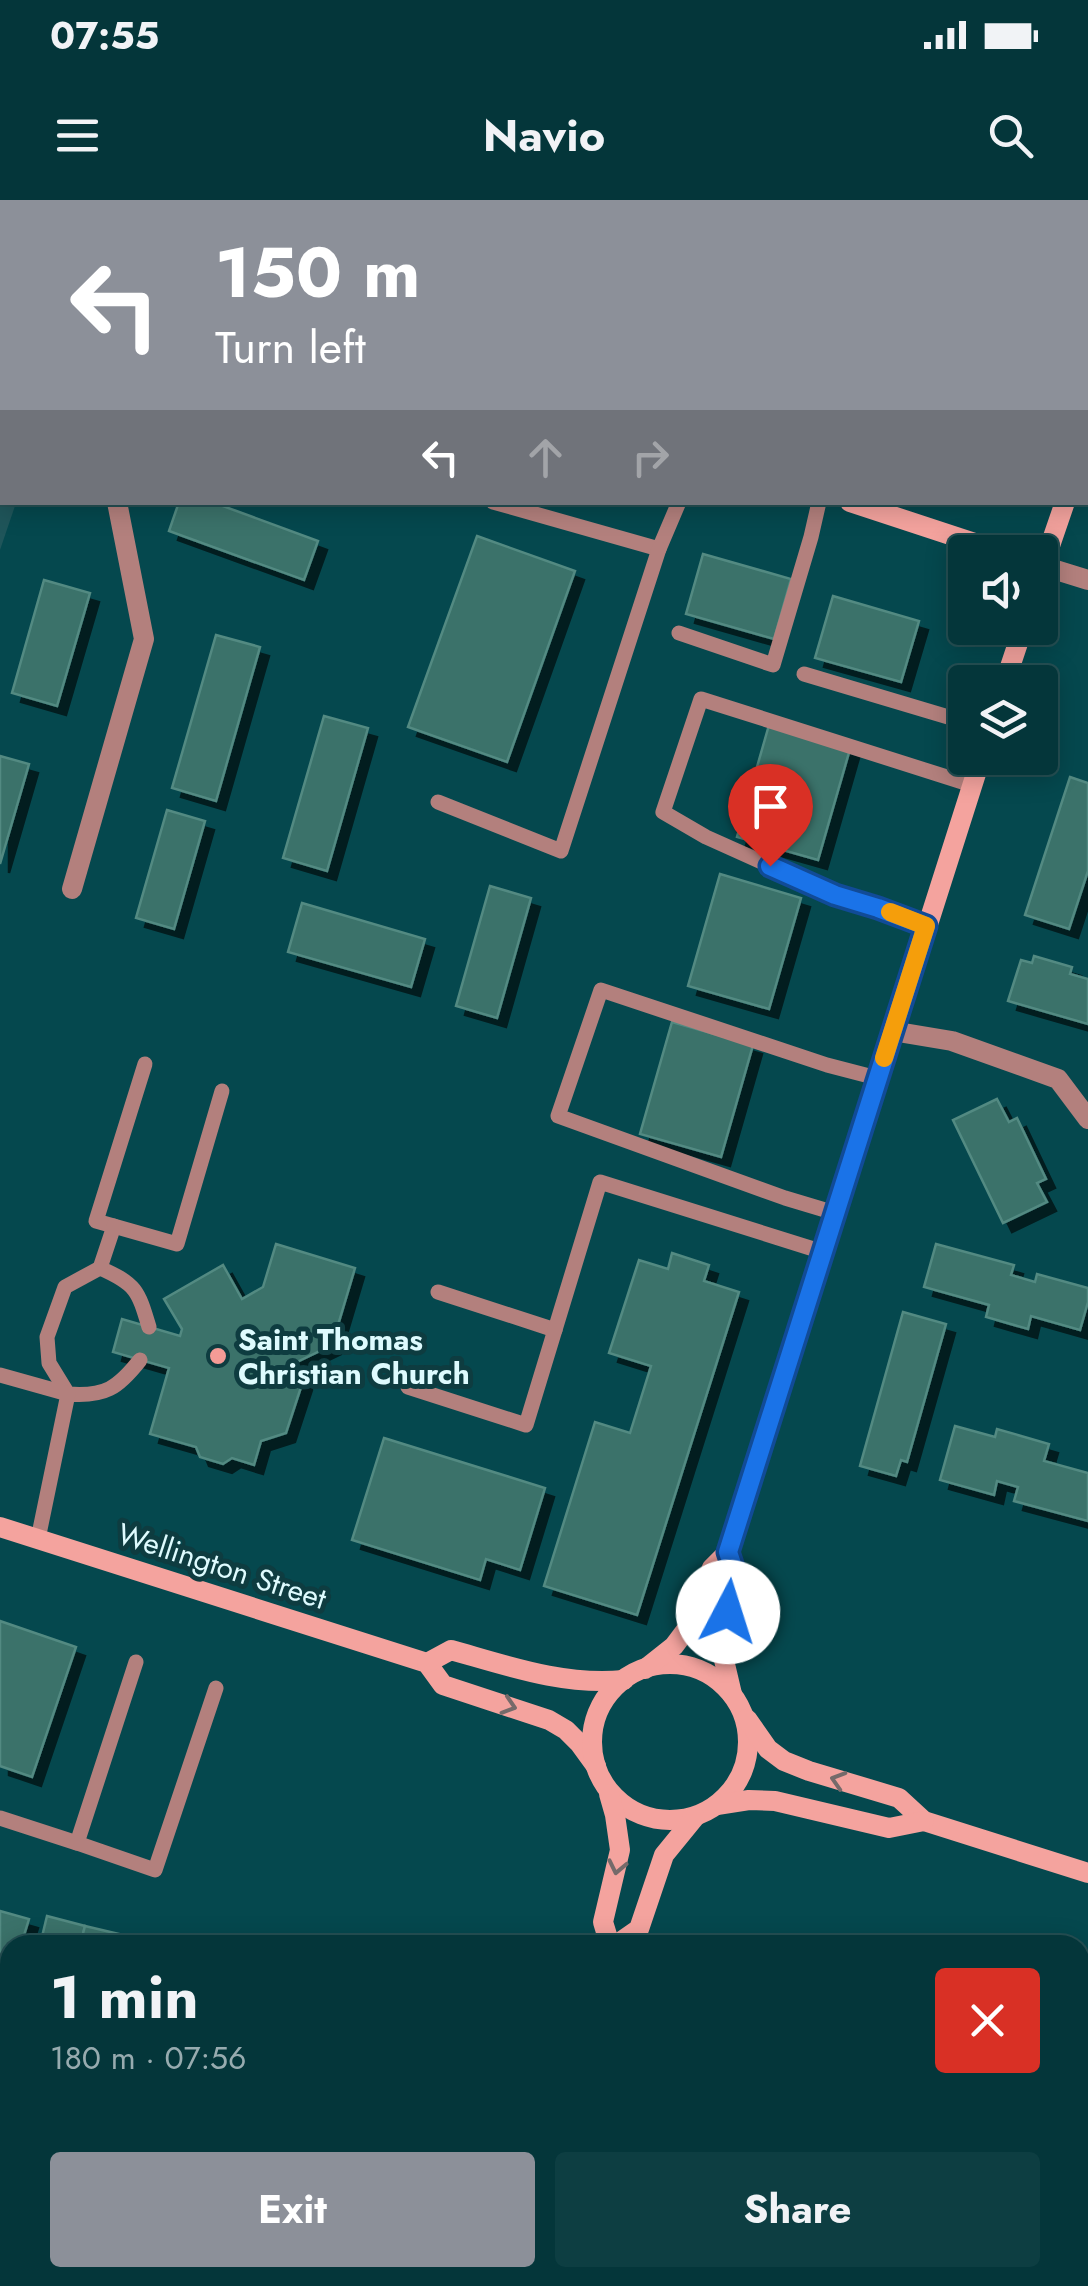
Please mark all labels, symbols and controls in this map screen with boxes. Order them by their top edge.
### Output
text: 07:55 [50,8,159,63]
text: Navio [483,103,605,168]
icon: menu [50,108,105,163]
icon: search [983,108,1038,163]
text: 150 m [215,222,421,323]
icon: left [50,240,180,370]
text: Turn left [215,315,366,380]
icon: left [413,430,468,485]
icon: ahead [518,430,573,485]
icon: right [623,430,678,485]
map controls [948,535,1058,775]
button: sound [948,535,1058,645]
button: layers [948,665,1058,775]
pin [728,764,813,867]
icon: arrive [743,779,798,834]
place label: Saint Thomas Christian Church [238,1318,470,1395]
marker: Saint Thomas Christian Church [207,1345,229,1367]
street label: Wellington Street [112,1512,333,1620]
position arrow [676,1560,780,1664]
one-way arrow [500,1695,517,1715]
one-way arrow [830,1771,847,1792]
one-way arrow [607,1858,628,1875]
text: 1 min [50,1954,199,2041]
button: close [935,1968,1040,2073]
text: 180 m · 07:56 [50,2035,247,2081]
button: Exit [50,2152,535,2267]
button: Share [555,2152,1040,2267]

